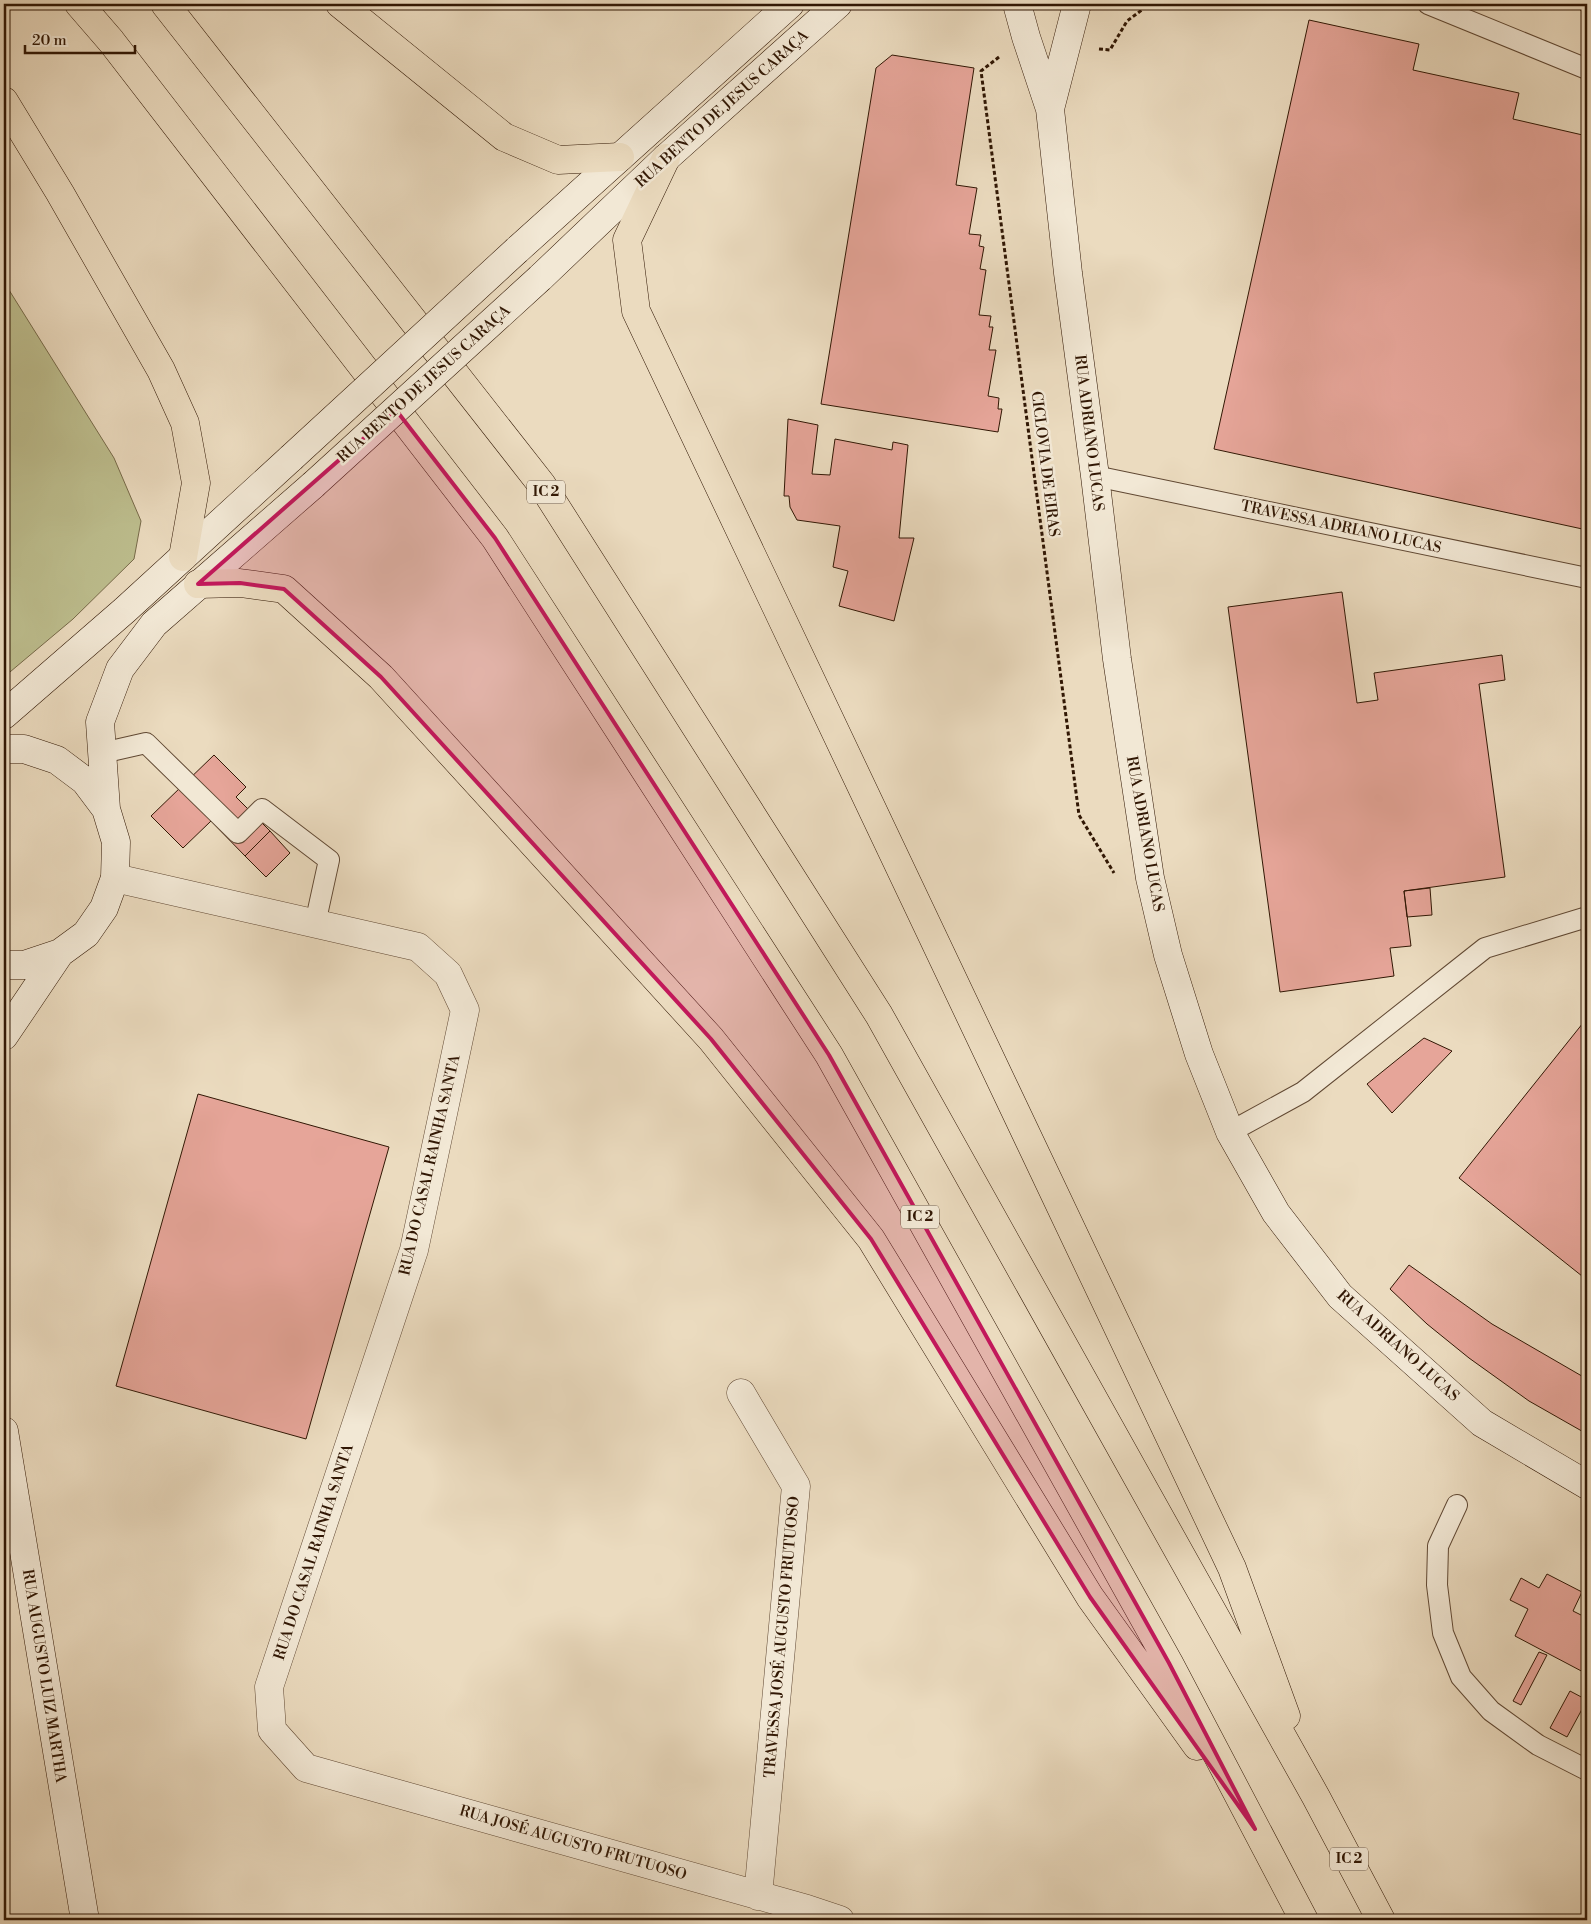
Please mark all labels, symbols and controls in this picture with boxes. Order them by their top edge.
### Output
scale bar [25,22,135,54]
street label: RUA BENTO DE JESUS CARAÇA [631,26,813,192]
text: 20 m [32,31,67,50]
street label: RUA BENTO DE JESUS CARAÇA [333,301,515,467]
street label: RUA ADRIANO LUCAS [1070,354,1108,512]
street label: CICLOVIA DE EIRAS [1027,390,1063,538]
road number: IC 2 [527,481,565,504]
street label: TRAVESSA ADRIANO LUCAS [1239,496,1443,558]
street label: RUA ADRIANO LUCAS [1122,755,1168,913]
street label: RUA DO CASAL RAINHA SANTA [395,1052,465,1277]
road number: IC 2 [901,1206,939,1228]
street label: RUA ADRIANO LUCAS [1333,1286,1463,1406]
street label: RUA DO CASAL RAINHA SANTA [270,1441,358,1662]
street label: TRAVESSA JOSÉ AUGUSTO FRUTUOSO [759,1495,804,1779]
street label: RUA AUGUSTO LUIZ MARTHA [18,1568,70,1785]
street label: RUA JOSÉ AUGUSTO FRUTUOSO [457,1800,689,1885]
road number: IC 2 [1330,1848,1368,1870]

